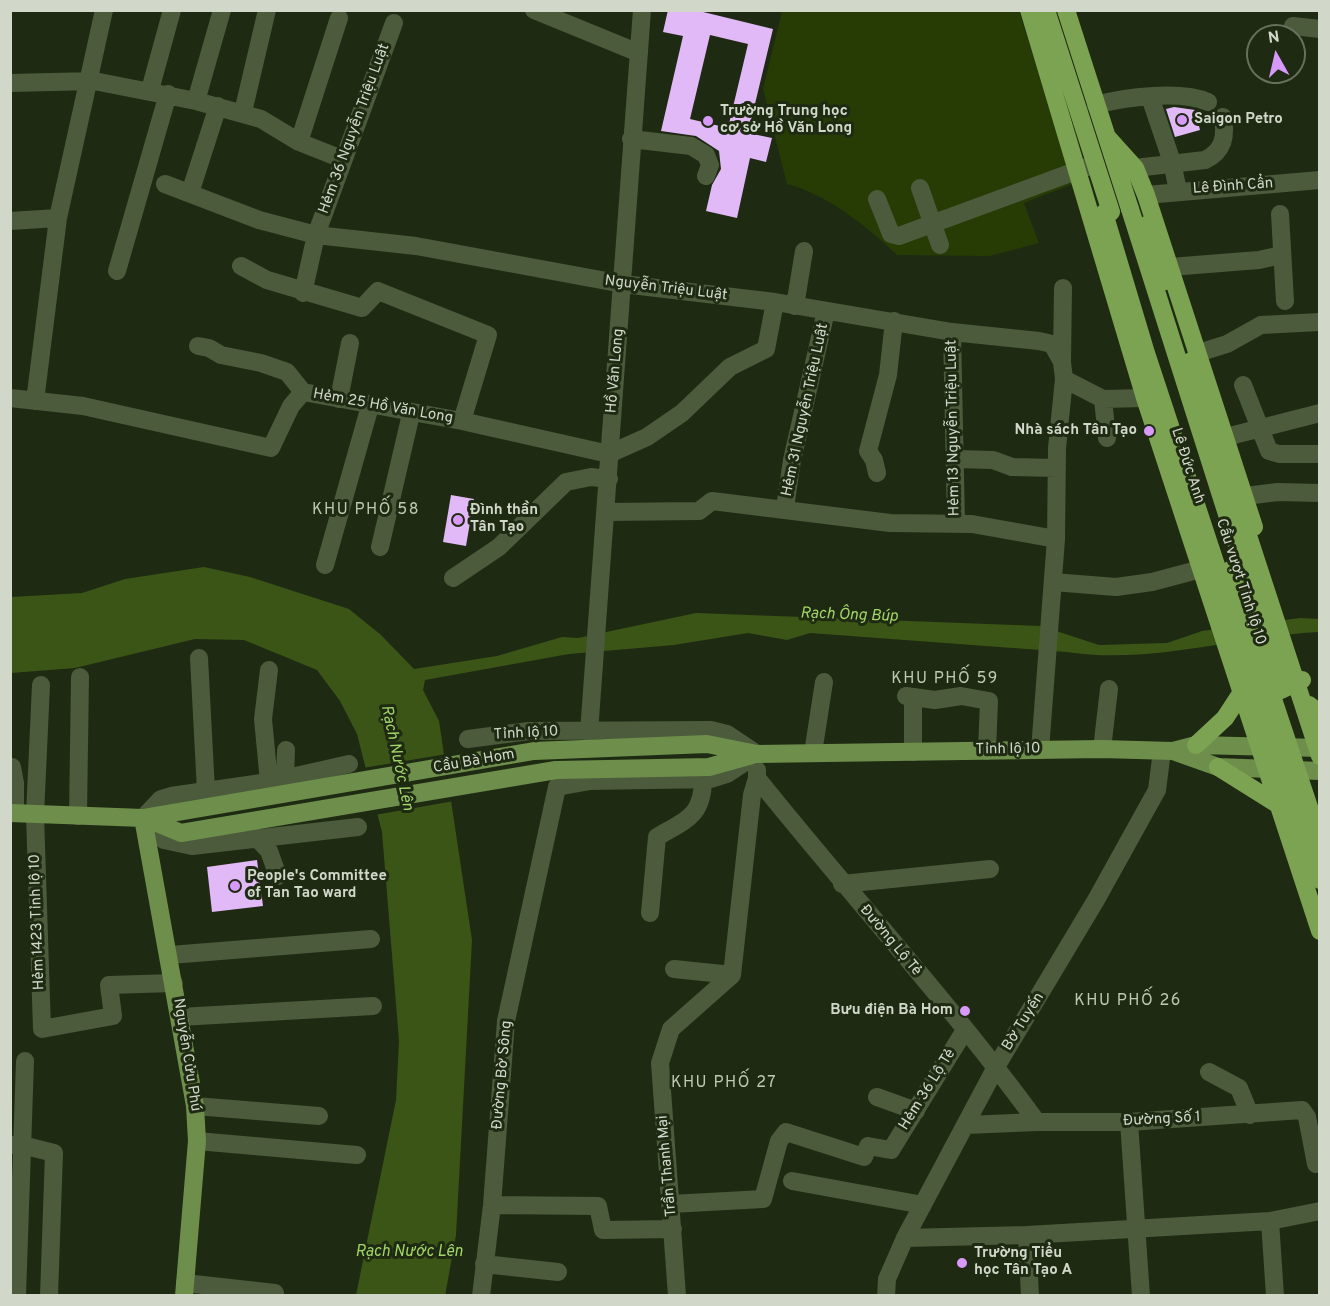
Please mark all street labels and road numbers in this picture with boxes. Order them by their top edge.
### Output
street label: Hẻm 36 Nguyễn Triệu Luật [316,41,394,217]
street label: Lê Đình Cẩn [1192,175,1274,199]
street label: Nguyễn Triệu Luật [604,273,728,305]
street label: Hẻm 31 Nguyễn Triệu Luật [779,322,833,498]
street label: Hồ Văn Long [603,328,629,414]
street label: Hẻm 13 Nguyễn Triệu Luật [943,340,965,516]
street label: Hẻm 25 Hồ Văn Long [312,386,454,428]
street label: Lê Đức Anh [1166,426,1208,506]
street label: Cầu vượt Tỉnh lộ 10 [1211,517,1269,647]
street label: Tỉnh lộ 10 [493,723,559,745]
street label: Tỉnh lộ 10 [975,740,1041,760]
street label: Cầu Bà Hom [432,746,516,778]
street label: Hẻm 1423 Tỉnh lộ 10 [27,854,49,990]
street label: Đường Lộ Tẻ [855,902,925,980]
street label: Bờ Tuyến [999,990,1049,1054]
street label: Nguyễn Cửu Phú [168,997,204,1113]
street label: Đường Bờ Sông [489,1020,517,1130]
street label: Hẻm 36 Lộ Tẻ [896,1046,960,1134]
street label: Đường Số 1 [1123,1109,1201,1131]
street label: Trần Thanh Mại [655,1114,681,1218]

